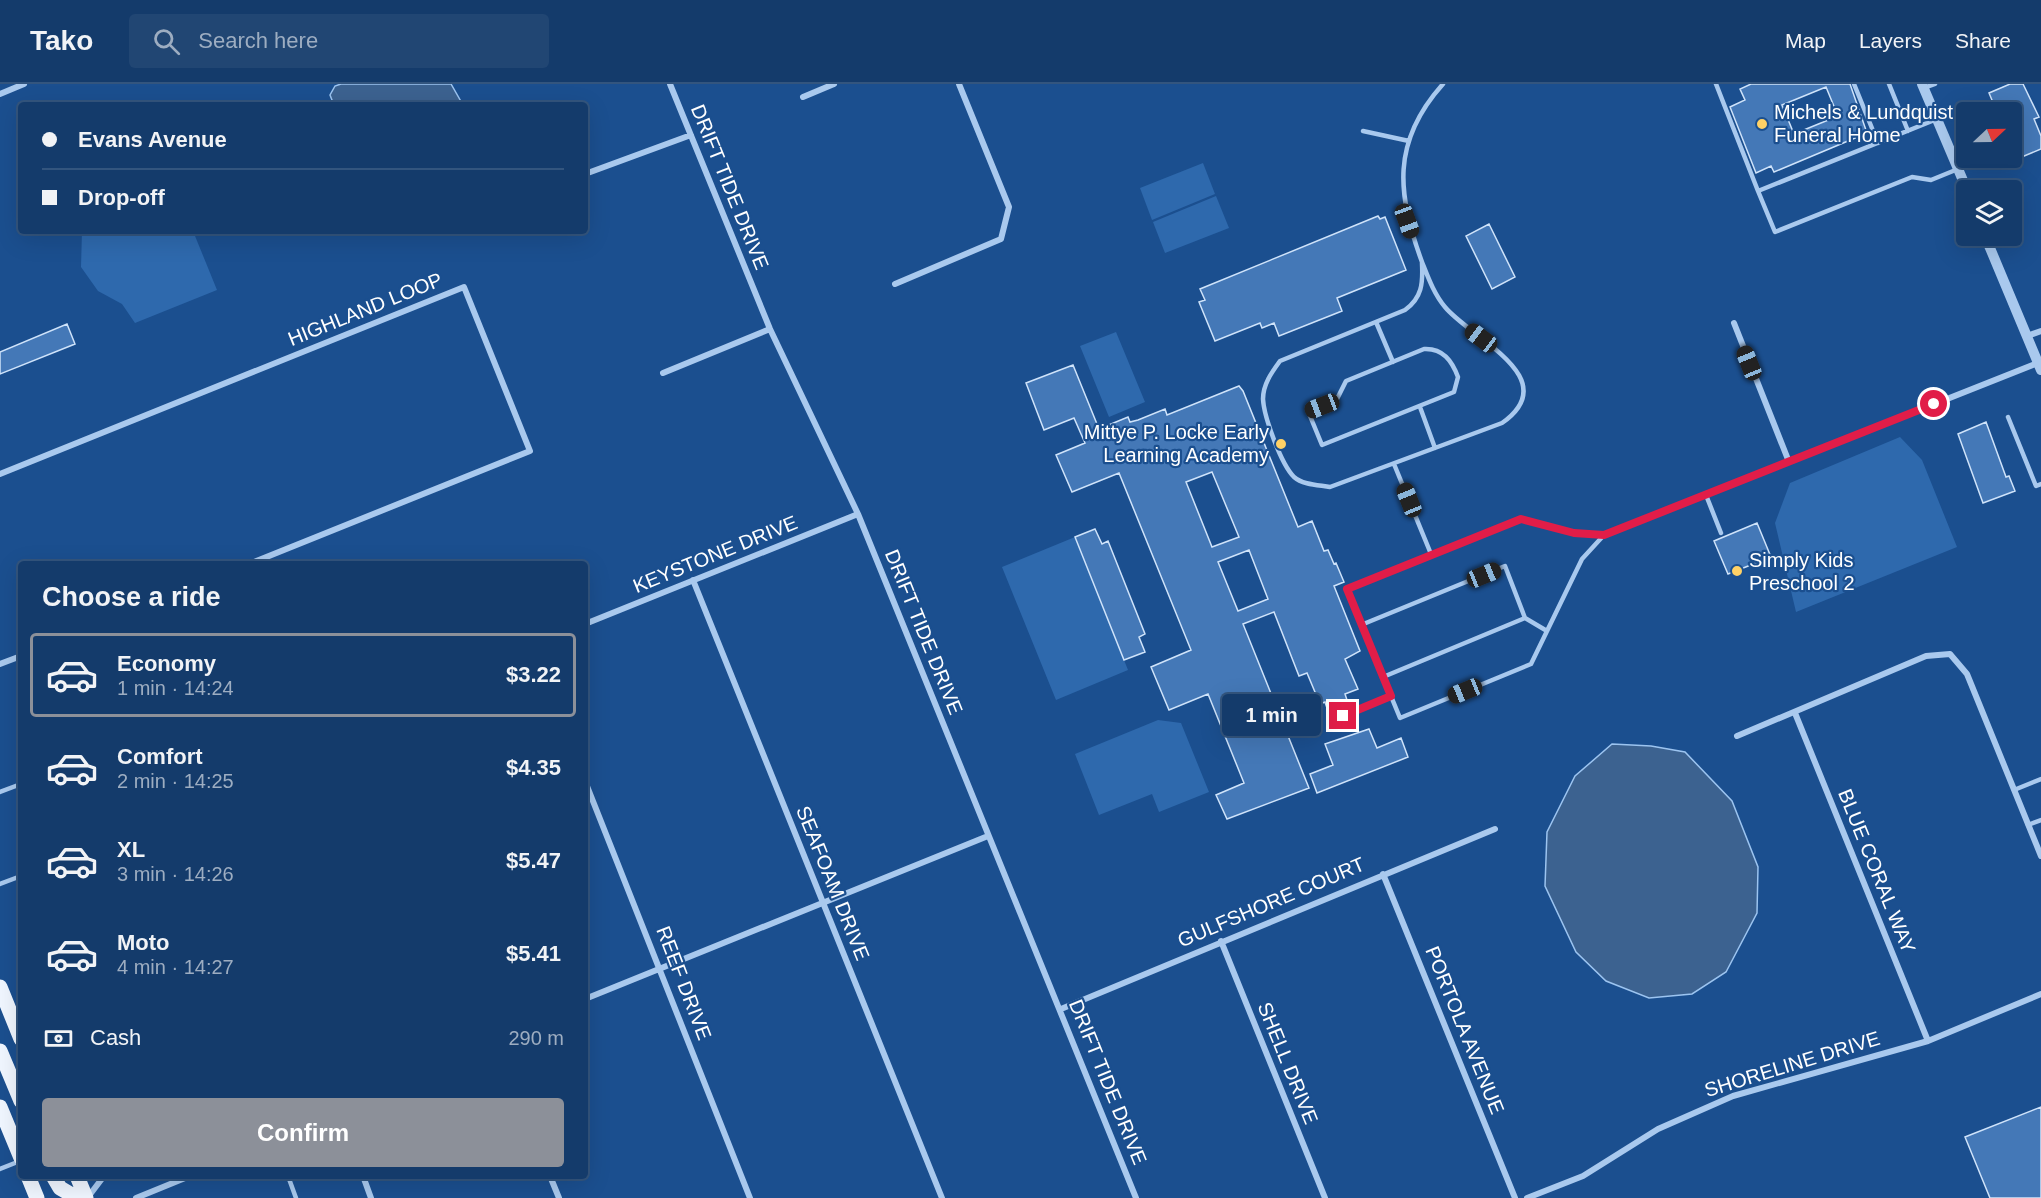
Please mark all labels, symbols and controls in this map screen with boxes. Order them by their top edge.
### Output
search box [129,14,549,68]
text: Tako [30,25,93,56]
icon: search [150,25,183,58]
text: Search here [198,28,318,53]
text: Map [1785,29,1826,52]
text: Layers [1859,29,1922,52]
text: Share [1955,29,2011,52]
street label: DRIFT TIDE DRIVE [687,101,773,273]
place label: Michels & Lundquist Funeral Home [1774,101,1953,146]
north arrow [1956,102,2022,168]
map controls [1956,102,2022,246]
marker: Michels & Lundquist Funeral Home [1755,117,1769,131]
text: Evans Avenue [78,127,227,152]
button: layers [1956,180,2022,246]
text: Drop-off [78,185,165,210]
car [1392,201,1422,241]
street label: HIGHLAND LOOP [285,268,445,350]
car [1461,320,1501,356]
car [1734,343,1764,383]
route start [1920,390,1947,417]
car [1302,391,1342,421]
place label: Mittye P. Locke Early Learning Academy [1084,421,1269,466]
marker: Mittye P. Locke Early Learning Academy [1274,437,1288,451]
car [1394,480,1424,520]
street label: KEYSTONE DRIVE [630,511,800,597]
street label: DRIFT TIDE DRIVE [881,546,967,718]
place label: Simply Kids Preschool 2 [1749,549,1855,594]
car [1464,560,1504,590]
marker: Simply Kids Preschool 2 [1730,564,1744,578]
text: Choose a ride [42,582,221,612]
icon: car [45,648,99,702]
text: Economy [117,651,216,676]
text: $3.22 [506,662,561,687]
car [1445,676,1485,706]
text: 1 min · 14:24 [117,677,234,699]
callout: 1 min [1223,695,1322,737]
route end [1329,702,1356,729]
text: 1 min [1245,704,1298,726]
icon: car [45,741,99,795]
text: Comfort [117,744,203,769]
text: $4.35 [506,755,561,780]
text: 2 min · 14:25 [117,770,234,792]
street label: BLUE CORAL WAY [1834,786,1920,956]
street label: SEAFOAM DRIVE [792,803,874,963]
icon: car [45,834,99,888]
text: XL [117,837,145,862]
text: $5.47 [506,848,561,873]
street label: GULFSHORE COURT [1174,853,1368,951]
text: 3 min · 14:26 [117,863,234,885]
street label: REEF DRIVE [652,923,716,1043]
icon: car [45,927,99,981]
text: Moto [117,930,170,955]
text: $5.41 [506,941,561,966]
street label: PORTOLA AVENUE [1421,943,1509,1117]
text: 4 min · 14:27 [117,956,234,978]
street label: DRIFT TIDE DRIVE [1065,996,1151,1168]
street label: SHELL DRIVE [1254,999,1322,1127]
icon: cash [42,1022,75,1055]
text: Cash [90,1025,141,1050]
text: 290 m [508,1027,564,1049]
street label: SHORELINE DRIVE [1702,1027,1882,1101]
button: Confirm [42,1098,564,1167]

